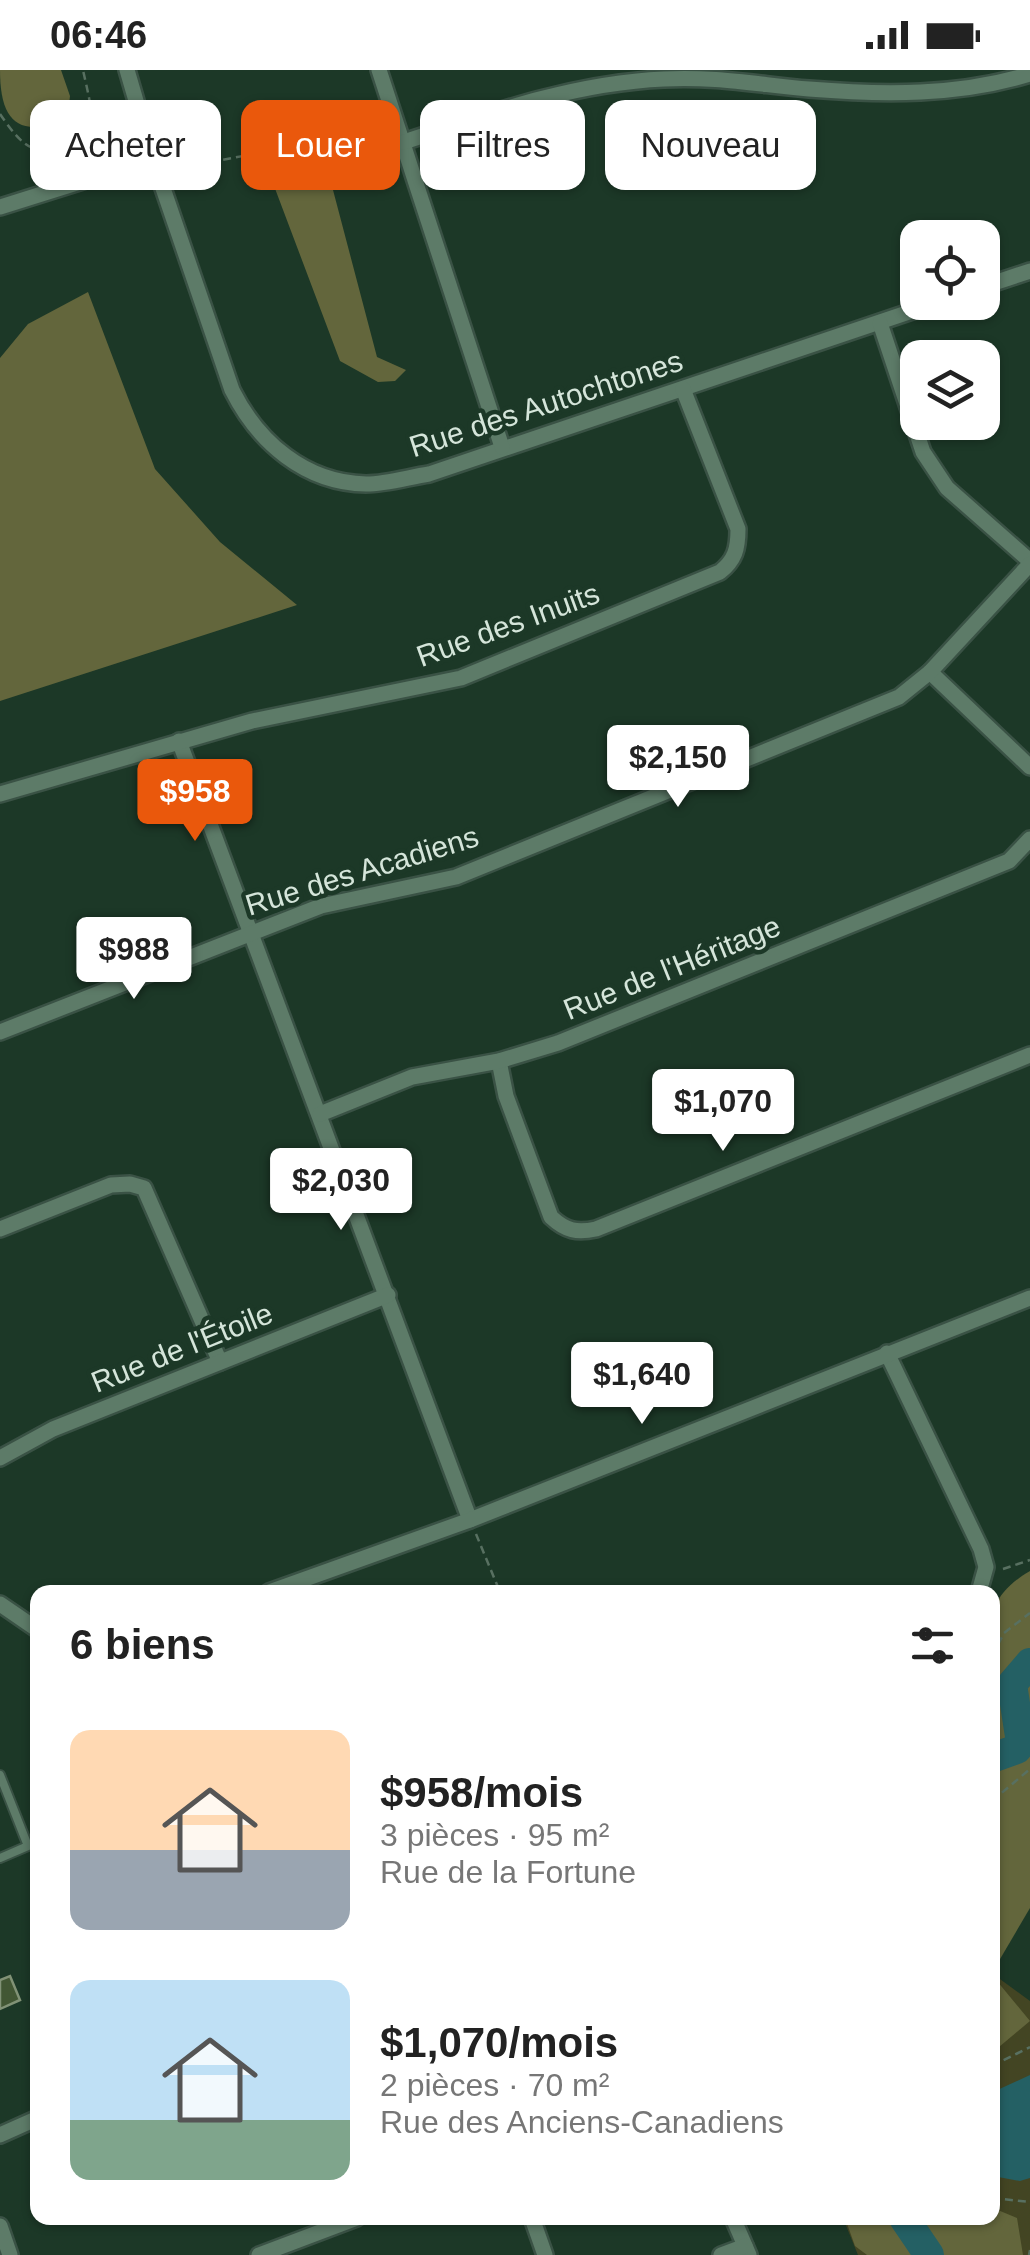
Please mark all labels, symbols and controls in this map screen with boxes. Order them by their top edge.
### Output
text: 06:46 [50,14,147,56]
chip: Acheter [30,100,221,190]
chip: Louer [241,100,400,190]
chip: Filtres [420,100,585,190]
chip: Nouveau [605,100,816,190]
map controls [900,220,1000,440]
button: locate [900,220,1000,320]
button: layers [900,340,1000,440]
street label: Rue des Autochtones [405,344,687,463]
street label: Rue des Inuits [412,576,604,673]
pin: $2,150 [597,725,759,810]
text: $2,150 [629,739,727,775]
pin: $958 [136,759,254,844]
text: $958 [159,773,231,809]
street label: Rue des Acadiens [241,819,482,922]
street label: Rue de l'Héritage [559,909,785,1026]
pin: $988 [75,917,193,1002]
text: $988 [98,931,170,967]
pin: $1,070 [642,1069,804,1154]
text: $1,070 [674,1083,772,1119]
pin: $2,030 [260,1148,422,1233]
text: $2,030 [292,1162,390,1198]
street label: Rue de l'Étoile [86,1296,277,1399]
pin: $1,640 [561,1342,723,1427]
text: $1,640 [593,1356,691,1392]
icon: filters [905,1618,960,1673]
text: 6 biens [70,1621,215,1668]
text: $958/mois [380,1769,583,1816]
icon: home [150,1770,270,1890]
text: 3 pièces · 95 m² [380,1817,609,1853]
text: Rue de la Fortune [380,1854,636,1890]
text: $1,070/mois [380,2019,618,2066]
icon: home [150,2020,270,2140]
text: 2 pièces · 70 m² [380,2067,609,2103]
text: Rue des Anciens-Canadiens [380,2104,784,2140]

